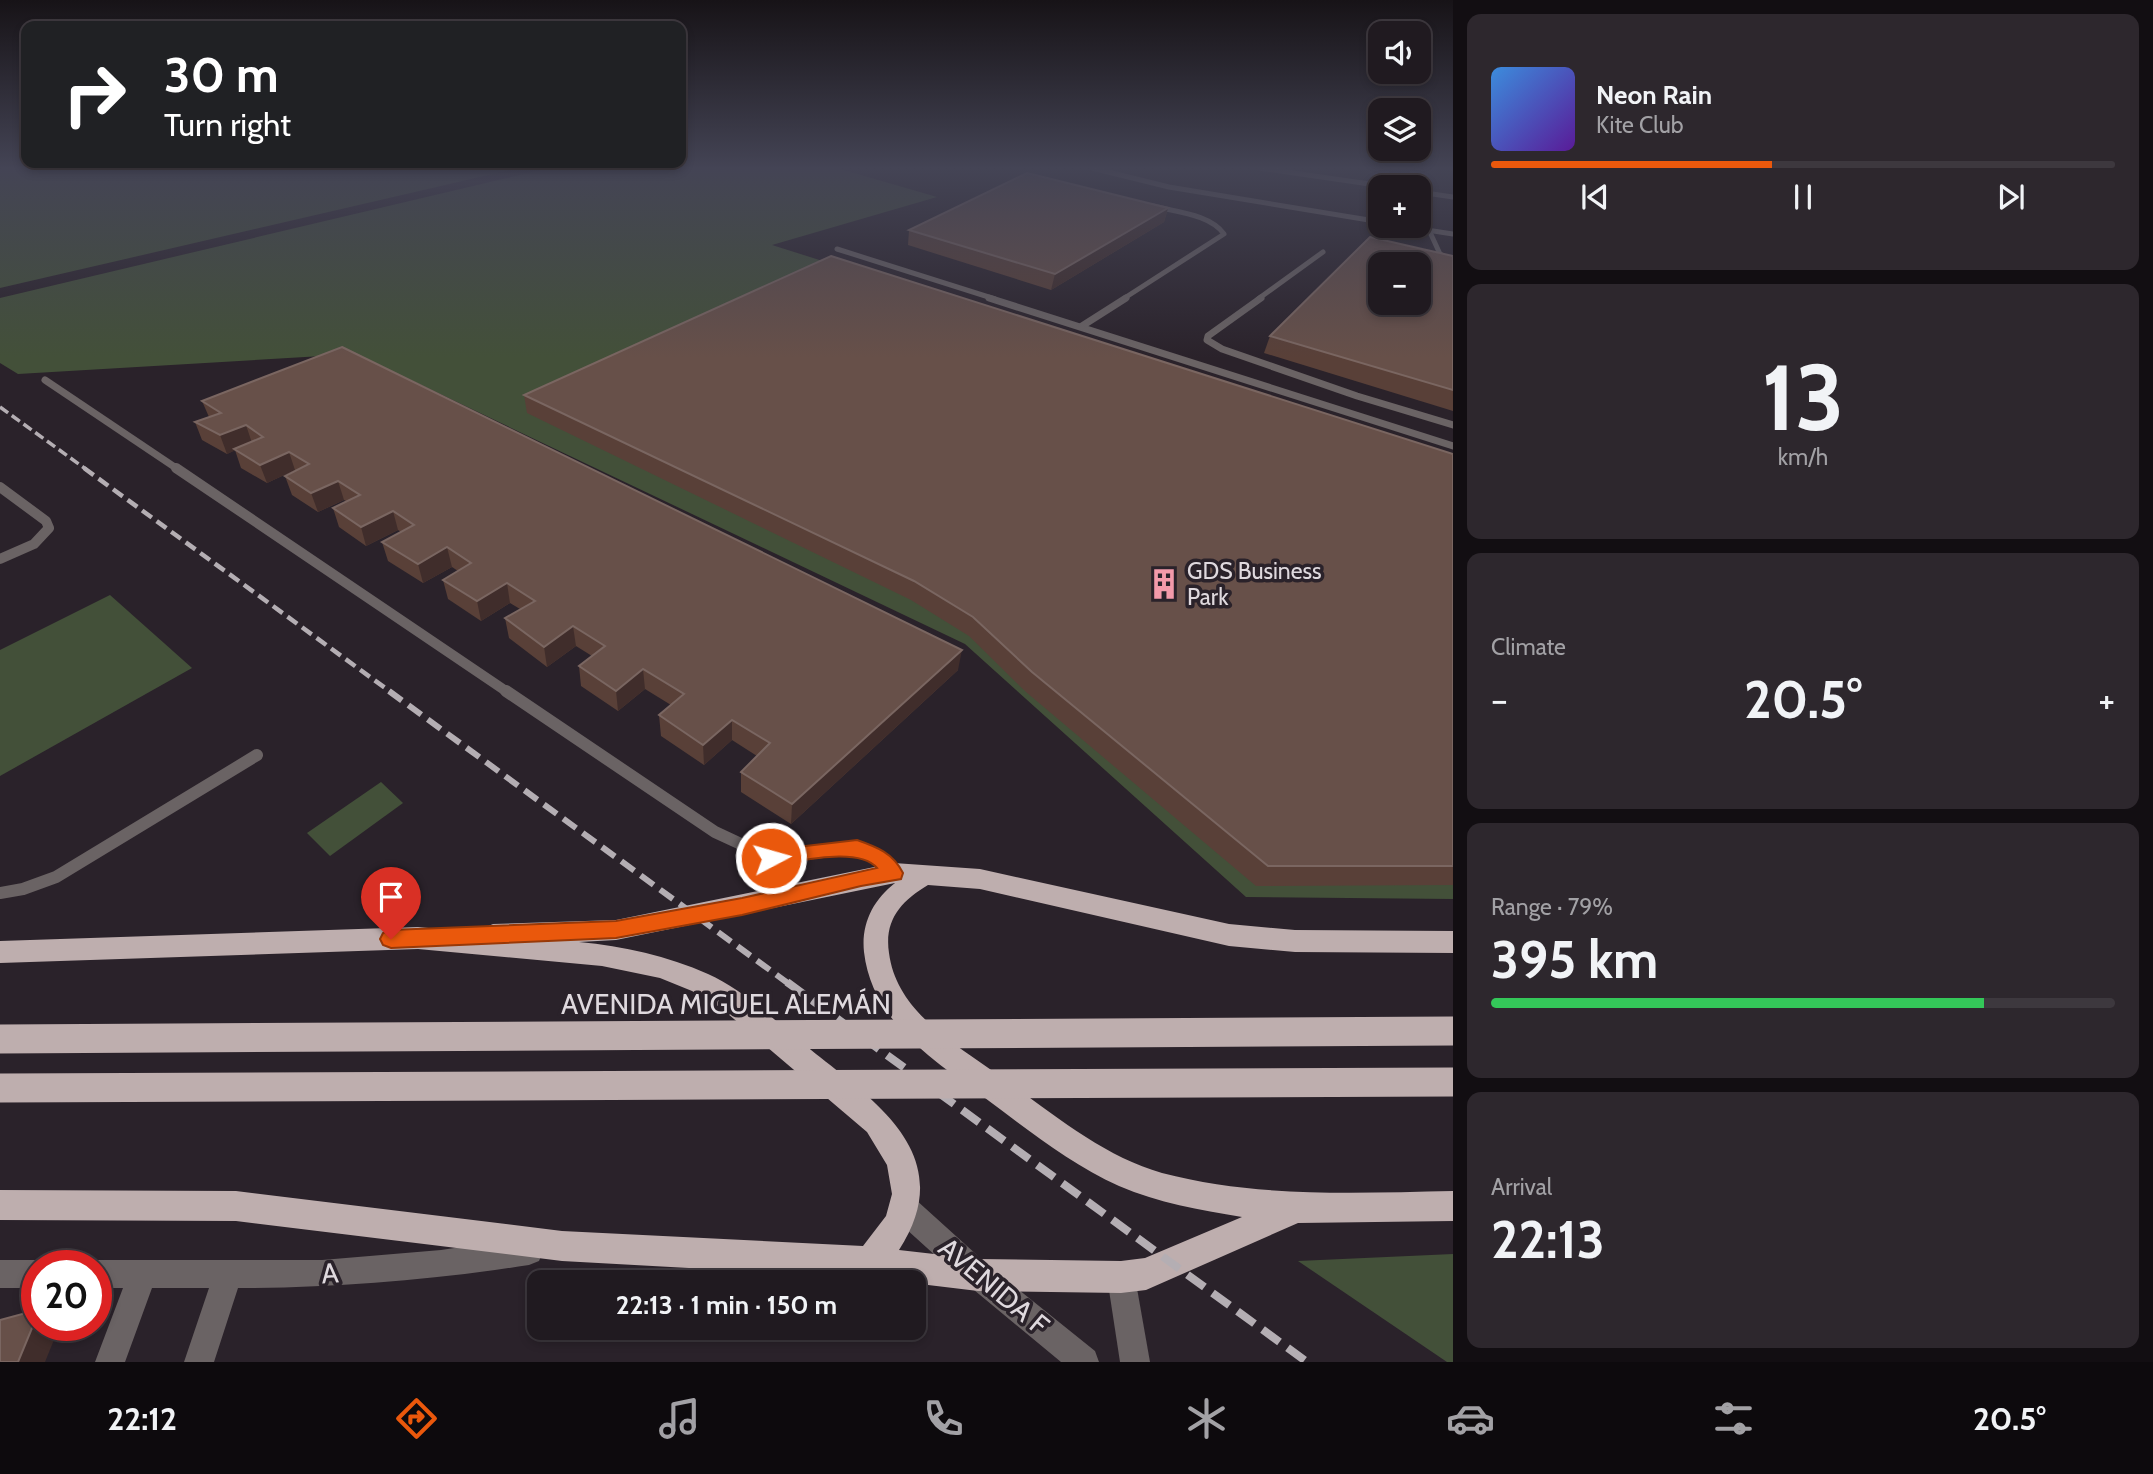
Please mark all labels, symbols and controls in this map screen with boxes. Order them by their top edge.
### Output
map controls [1368,21,1431,315]
button: sound [1368,21,1431,84]
text: 30 m [164,45,279,104]
icon: right [49,49,140,140]
text: Neon Rain [1596,79,1712,111]
button: layers [1368,98,1431,161]
text: Turn right [164,105,291,144]
text: Kite Club [1596,111,1683,139]
button: + [1368,175,1431,238]
icon: previous [1576,178,1614,216]
icon: pause [1784,178,1822,216]
icon: next [1992,178,2030,216]
button: − [1368,252,1431,315]
text: 13 [1762,342,1844,453]
text: km/h [1778,443,1828,471]
place label: GDS Business Park [1187,557,1322,611]
building icon: GDS Business Park [1147,567,1181,601]
text: Climate [1491,633,1566,661]
text: 20.5° [1744,668,1862,731]
text: − [1491,676,1508,723]
text: + [2098,676,2115,723]
position arrow [734,821,808,895]
pin [361,867,421,939]
icon: arrive [372,878,410,916]
text: Range · 79% [1491,893,1613,921]
text: 395 km [1491,928,1658,991]
street label: AVENIDA MIGUEL ALEMÁN [561,987,891,1021]
text: Arrival [1491,1173,1552,1201]
text: 22:13 [1491,1208,1605,1271]
street label: AVENIDA F [932,1230,1056,1342]
speed limit sign: 20 [21,1250,112,1341]
street label: A [320,1255,341,1291]
text: 22:13 · 1 min · 150 m [616,1289,837,1321]
icon: directions [392,1394,441,1443]
icon: music [655,1394,704,1443]
icon: phone [919,1394,968,1443]
icon: climate [1182,1394,1231,1443]
icon: car [1446,1394,1495,1443]
icon: filters [1709,1394,1758,1443]
text: 22:12 [107,1399,177,1438]
text: 20.5° [1973,1399,2046,1438]

